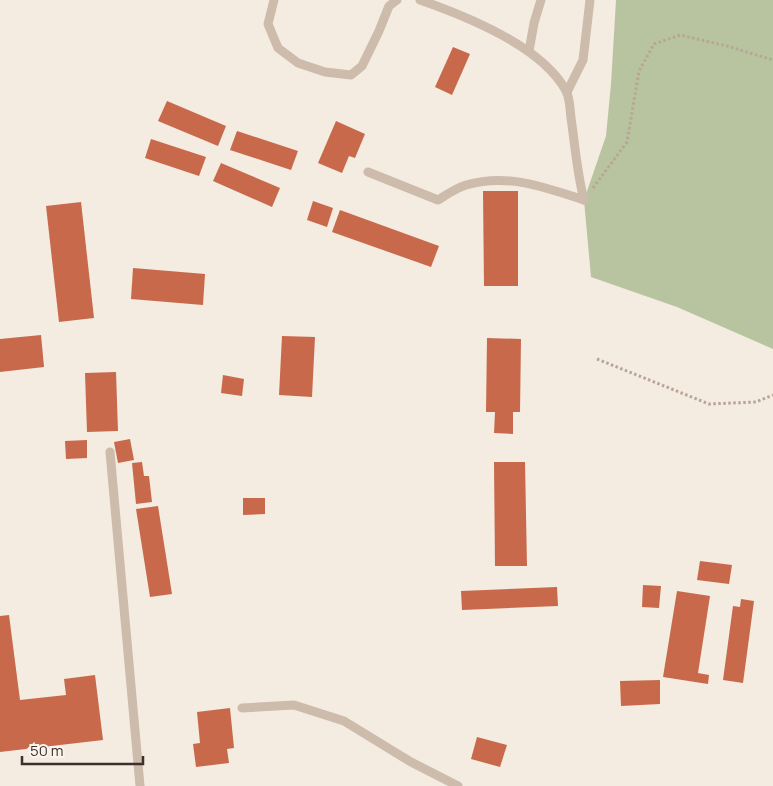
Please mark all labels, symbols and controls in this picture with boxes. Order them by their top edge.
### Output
scale bar [22,734,144,766]
text: 50 m [30,740,64,761]

